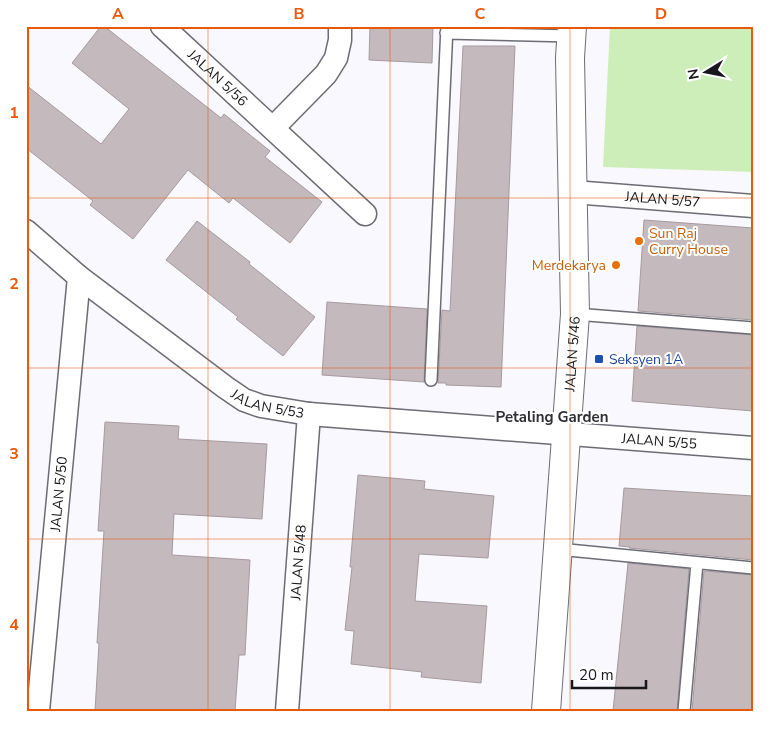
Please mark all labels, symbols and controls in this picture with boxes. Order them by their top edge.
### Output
text: A [112,3,124,25]
text: B [293,3,305,25]
text: C [475,3,486,25]
text: D [655,3,667,25]
street label: JALAN 5/56 [183,45,252,111]
north arrow [682,48,732,98]
text: N [683,67,704,81]
text: 1 [9,102,19,124]
street label: JALAN 5/57 [623,187,701,212]
place label: Sun Raj Curry House [649,224,728,259]
marker: Sun Raj Curry House [633,235,645,247]
place label: Merdekarya [532,256,606,275]
marker: Merdekarya [610,259,622,271]
text: 2 [9,273,19,295]
street label: JALAN 5/46 [560,316,585,393]
place label: Seksyen 1A [609,350,683,369]
marker: Seksyen 1A [593,353,605,365]
street label: JALAN 5/53 [226,384,306,423]
district label: Petaling Garden [496,407,608,427]
street label: JALAN 5/55 [620,429,698,454]
text: 3 [9,443,19,465]
street label: JALAN 5/50 [46,456,72,533]
street label: JALAN 5/48 [286,524,311,602]
text: 4 [9,614,19,636]
scale bar [572,657,645,689]
text: 20 m [579,665,614,685]

